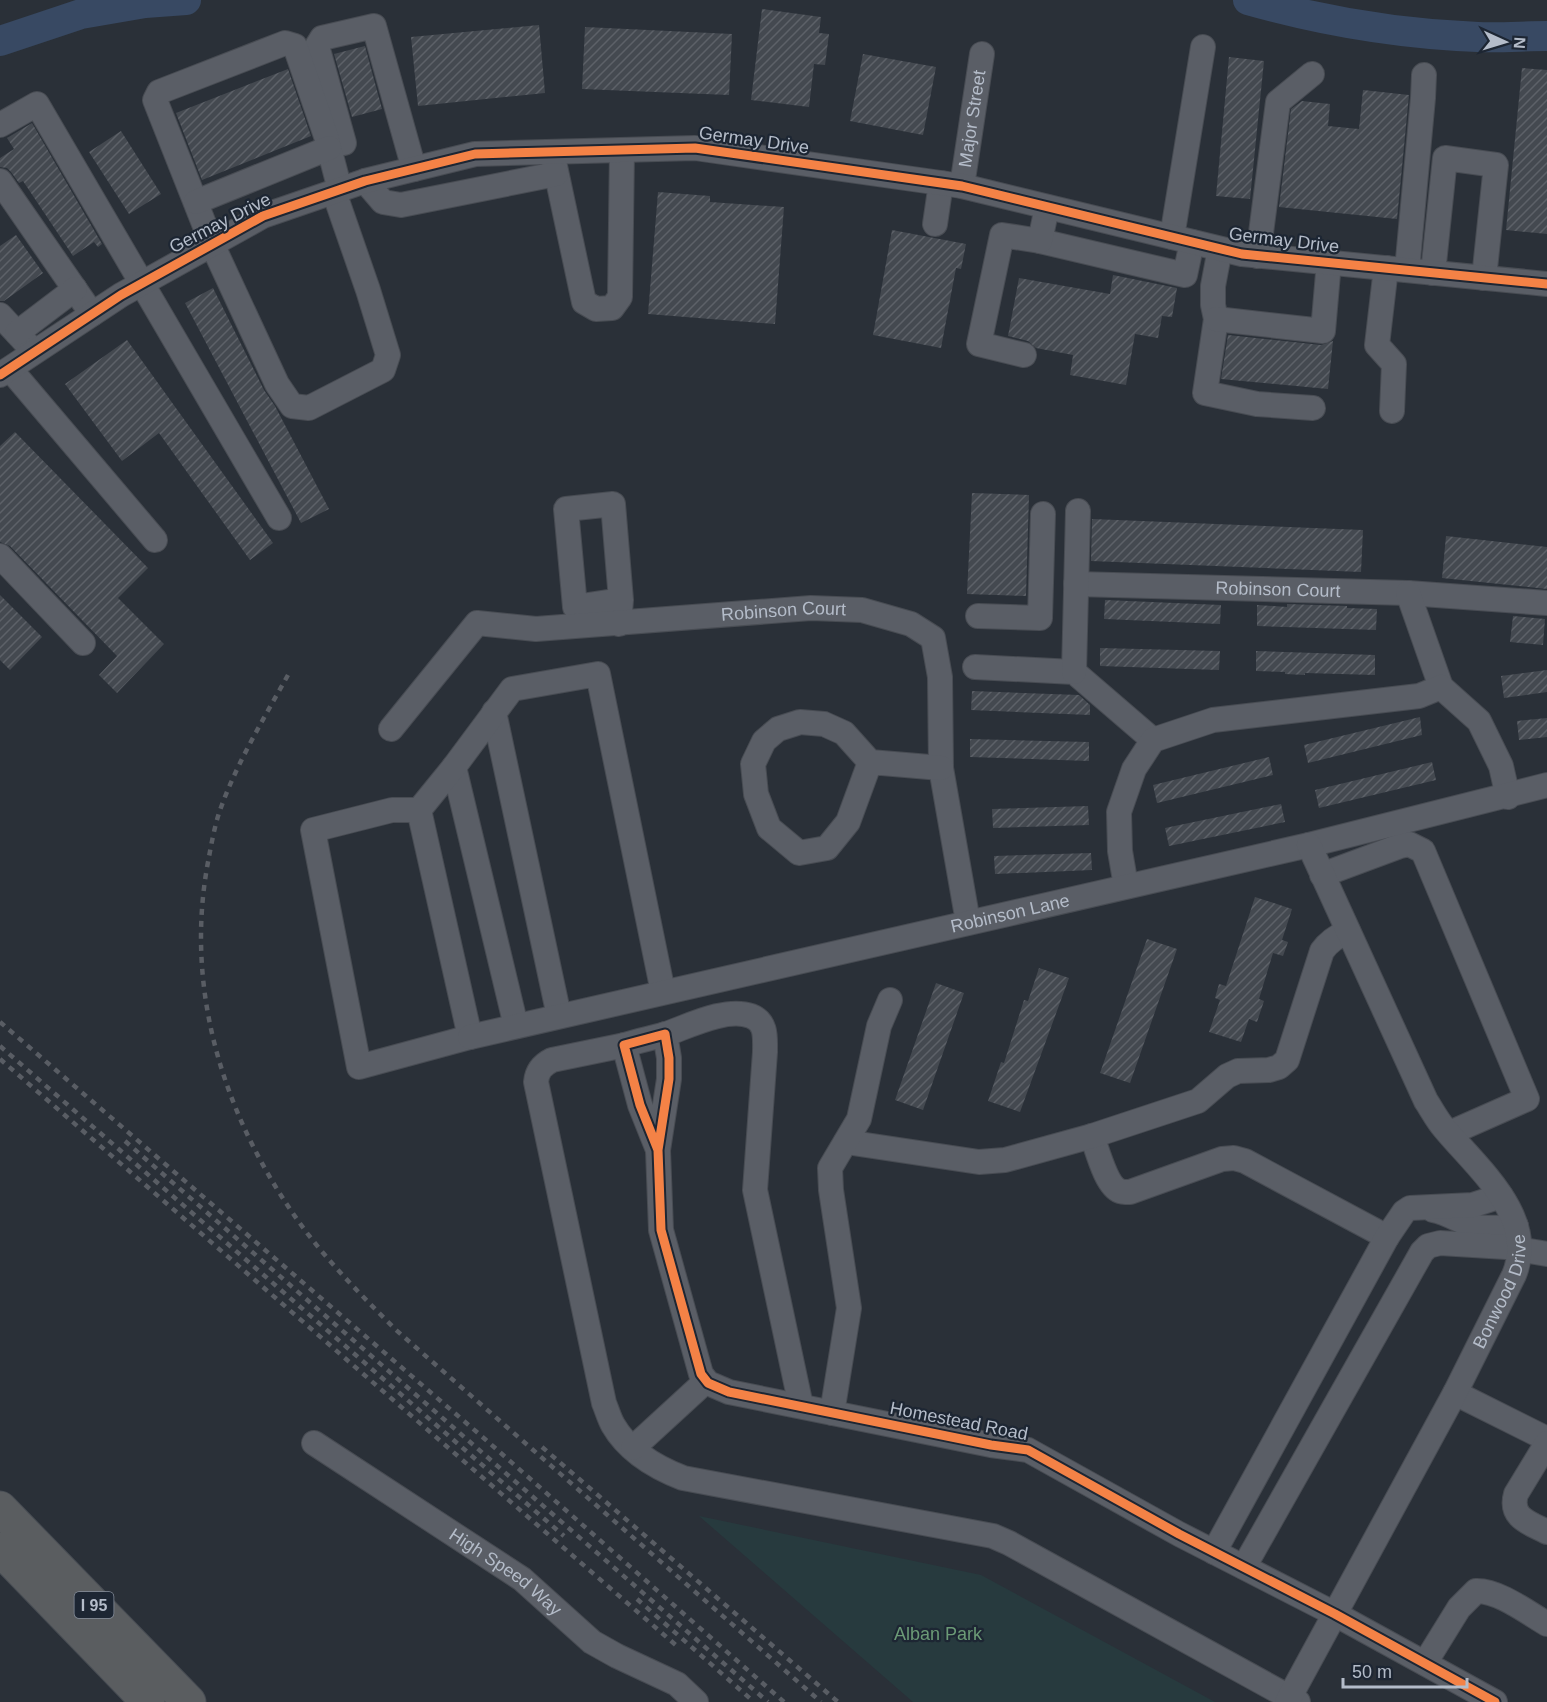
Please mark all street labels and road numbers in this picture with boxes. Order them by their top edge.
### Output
street label: Major Street [955,69,989,169]
street label: Germay Drive [698,122,810,158]
street label: Germay Drive [166,189,274,257]
street label: Germay Drive [1228,223,1340,257]
street label: Robinson Court [1215,578,1341,601]
street label: Robinson Court [720,598,846,625]
street label: Robinson Lane [949,890,1071,937]
street label: Bonwood Drive [1469,1233,1529,1352]
street label: Homestead Road [888,1398,1030,1444]
street label: High Speed Way [446,1524,566,1620]
road number: I 95 [74,1592,113,1618]

